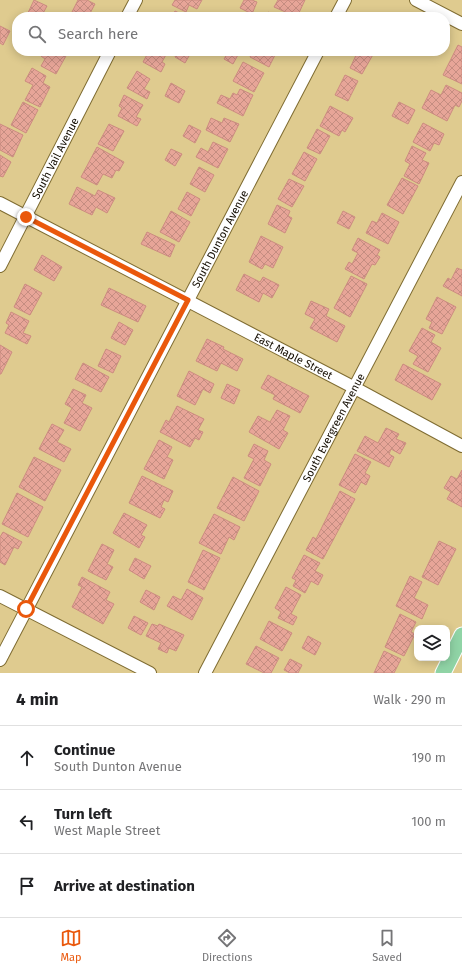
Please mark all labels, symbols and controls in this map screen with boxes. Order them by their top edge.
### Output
search box [12,12,450,56]
icon: search [26,23,48,45]
text: Search here [58,25,138,43]
street label: South Vail Avenue [29,115,81,201]
street label: South Dunton Avenue [189,188,251,290]
route end [17,208,35,226]
street label: East Maple Street [252,330,335,382]
street label: South Evergreen Avenue [300,371,367,484]
route start [17,600,35,618]
map controls [414,625,450,661]
button: layers [414,625,450,661]
text: 4 min [16,689,59,710]
text: Walk · 290 m [373,692,446,707]
text: Continue [54,741,115,759]
icon: ahead [16,747,38,769]
text: 190 m [412,750,446,765]
text: South Dunton Avenue [54,759,182,774]
text: Turn left [54,805,112,823]
icon: left [16,811,38,833]
text: 100 m [411,814,446,829]
text: West Maple Street [54,823,160,838]
icon: arrive [16,875,38,897]
text: Arrive at destination [54,877,195,895]
tab: Map [60,927,82,964]
tab: Directions [202,927,252,964]
tab: Saved [372,927,402,964]

